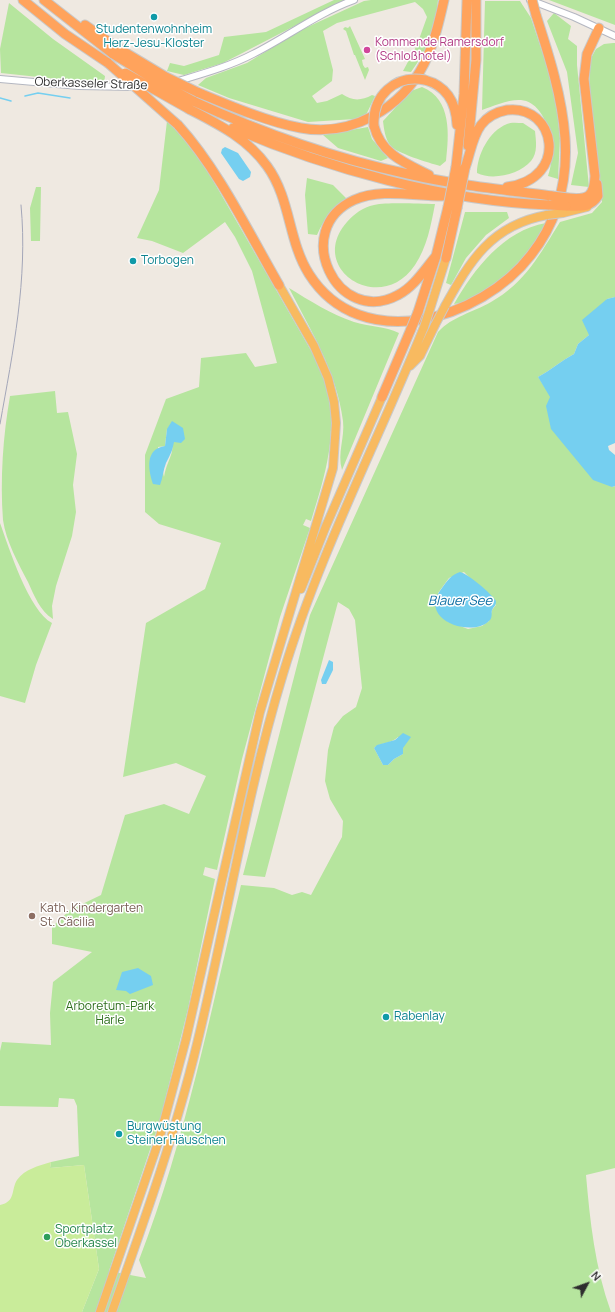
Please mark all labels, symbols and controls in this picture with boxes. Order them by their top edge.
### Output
marker: Studentenwohnheim Herz-Jesu-Kloster [149,12,159,22]
place label: Studentenwohnheim Herz-Jesu-Kloster [96,23,212,51]
place label: Kommende Ramersdorf (Schloßhotel) [375,36,504,64]
marker: Kommende Ramersdorf (Schloßhotel) [362,45,372,55]
street label: Oberkasseler Straße [34,75,148,93]
place label: Torbogen [141,254,194,268]
marker: Torbogen [128,256,138,266]
water label: Blauer See [428,593,492,609]
place label: Kath. Kindergarten St. Cäcilia [40,902,143,930]
marker: Kath. Kindergarten St. Cäcilia [27,911,37,921]
park label: Arboretum-Park Härle [66,1000,154,1028]
place label: Rabenlay [394,1010,445,1024]
marker: Rabenlay [381,1012,391,1022]
place label: Burgwüstung Steiner Häuschen [127,1120,226,1148]
marker: Burgwüstung Steiner Häuschen [114,1129,124,1139]
place label: Sportplatz Oberkassel [55,1223,117,1251]
marker: Sportplatz Oberkassel [42,1232,52,1242]
north arrow [567,1264,607,1304]
text: N [588,1268,605,1284]

